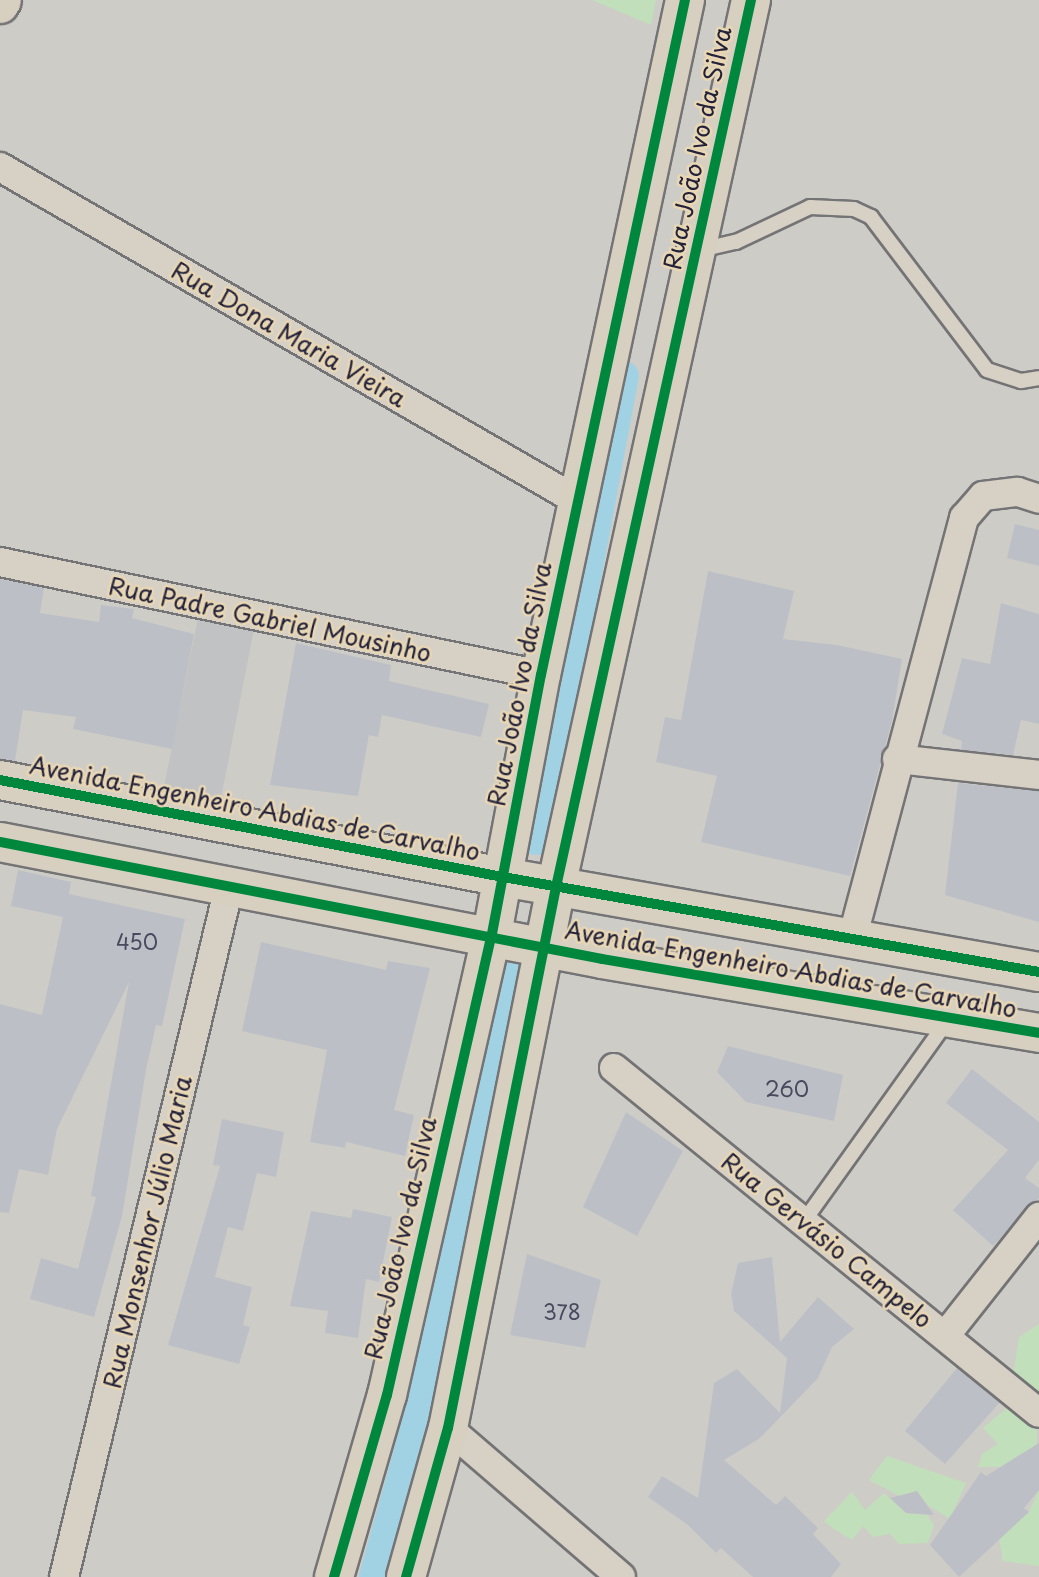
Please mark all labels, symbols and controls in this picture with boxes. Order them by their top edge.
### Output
street label: Rua João Ivo da Silva [657,23,737,273]
street label: Rua Dona Maria Vieira [166,255,412,413]
street label: Rua João Ivo da Silva [481,559,557,809]
street label: Rua Padre Gabriel Mousinho [106,571,434,667]
street label: Avenida Engenheiro Abdias de Carvalho [27,750,483,866]
street label: Avenida Engenheiro Abdias de Carvalho [562,915,1020,1023]
house number: 450 [116,928,158,954]
street label: Rua Monsenhor Júlio Maria [97,1072,197,1392]
house number: 260 [765,1075,809,1101]
street label: Rua João Ivo da Silva [358,1113,442,1363]
street label: Rua Gervásio Campelo [716,1146,938,1334]
house number: 378 [543,1298,581,1324]

